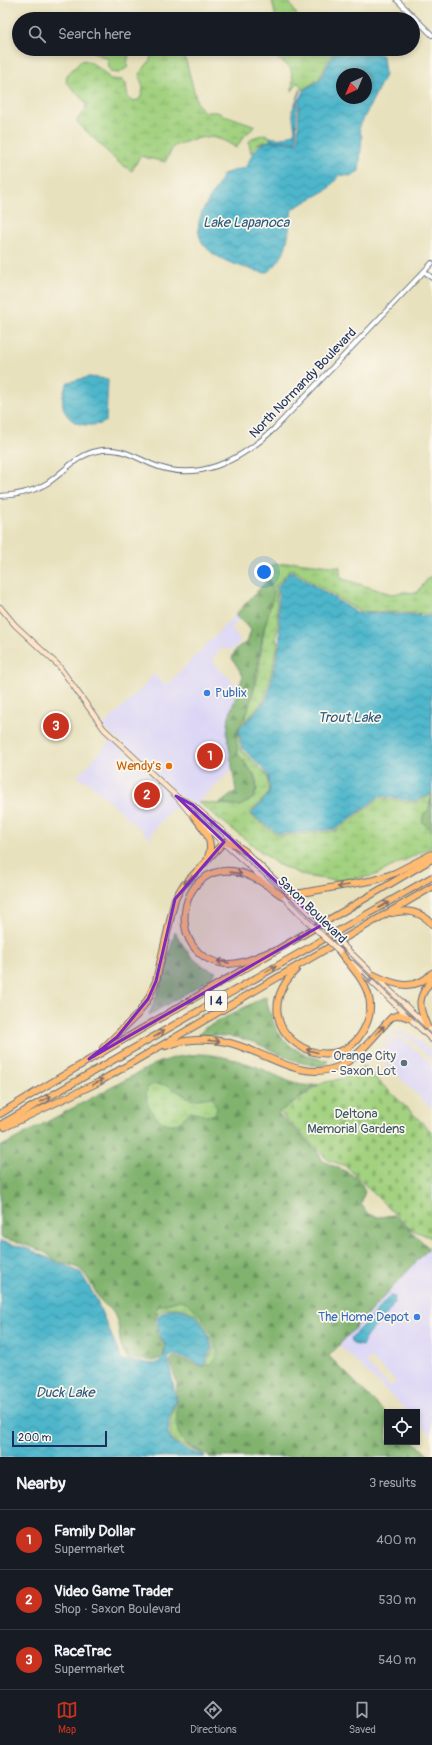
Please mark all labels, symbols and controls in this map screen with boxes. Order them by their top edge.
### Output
search box [12,12,420,56]
icon: search [26,23,48,45]
text: Search here [58,25,131,44]
north arrow [336,68,372,104]
water label: Lake Lapanoca [203,214,291,231]
street label: North Normandy Boulevard [246,324,360,442]
your location [254,562,274,582]
place label: Publix [215,685,247,701]
marker: Publix [202,688,212,698]
water label: Trout Lake [318,709,382,726]
pin: 3 [43,711,69,741]
pin: 1 [197,741,223,771]
place label: Wendy's [116,758,161,774]
marker: Wendy's [164,761,174,771]
pin: 2 [134,780,160,810]
one-way arrow [210,820,221,829]
one-way arrow [229,869,242,877]
street label: Saxon Boulevard [274,873,350,947]
one-way arrow [184,875,193,886]
one-way arrow [337,882,350,890]
one-way arrow [378,900,390,908]
one-way arrow [296,933,308,941]
one-way arrow [217,959,230,966]
one-way arrow [265,965,277,973]
one-way arrow [362,973,372,983]
road number: I 4 [205,991,227,1011]
one-way arrow [187,996,199,1004]
one-way arrow [375,1025,385,1035]
one-way arrow [153,1030,165,1038]
one-way arrow [207,1038,220,1045]
one-way arrow [306,1047,319,1054]
place label: Orange City - Saxon Lot [331,1048,397,1079]
marker: Orange City - Saxon Lot [399,1058,409,1068]
one-way arrow [92,1078,104,1085]
one-way arrow [40,1095,52,1103]
park label: Deltona Memorial Gardens [307,1106,405,1137]
place label: The Home Depot [318,1309,410,1325]
marker: The Home Depot [412,1312,422,1322]
water label: Duck Lake [36,1384,96,1401]
map controls [384,1409,420,1445]
button: locate [384,1409,420,1445]
scale bar [12,1429,107,1448]
text: 200 m [18,1431,51,1444]
text: Nearby [16,1473,65,1494]
text: 3 results [369,1475,416,1491]
text: Family Dollar [54,1522,135,1541]
text: 1 [26,1532,32,1548]
text: 400 m [376,1532,416,1548]
text: Supermarket [54,1541,125,1557]
text: Video Game Trader [54,1582,173,1601]
text: 2 [25,1592,33,1608]
text: 530 m [378,1592,416,1608]
text: Shop · Saxon Boulevard [54,1601,181,1617]
text: RaceTrac [54,1642,112,1661]
text: 3 [25,1652,33,1668]
text: 540 m [378,1652,416,1668]
text: Supermarket [54,1661,125,1677]
tab: Map [56,1699,78,1736]
tab: Directions [190,1699,237,1736]
tab: Saved [349,1699,376,1736]

